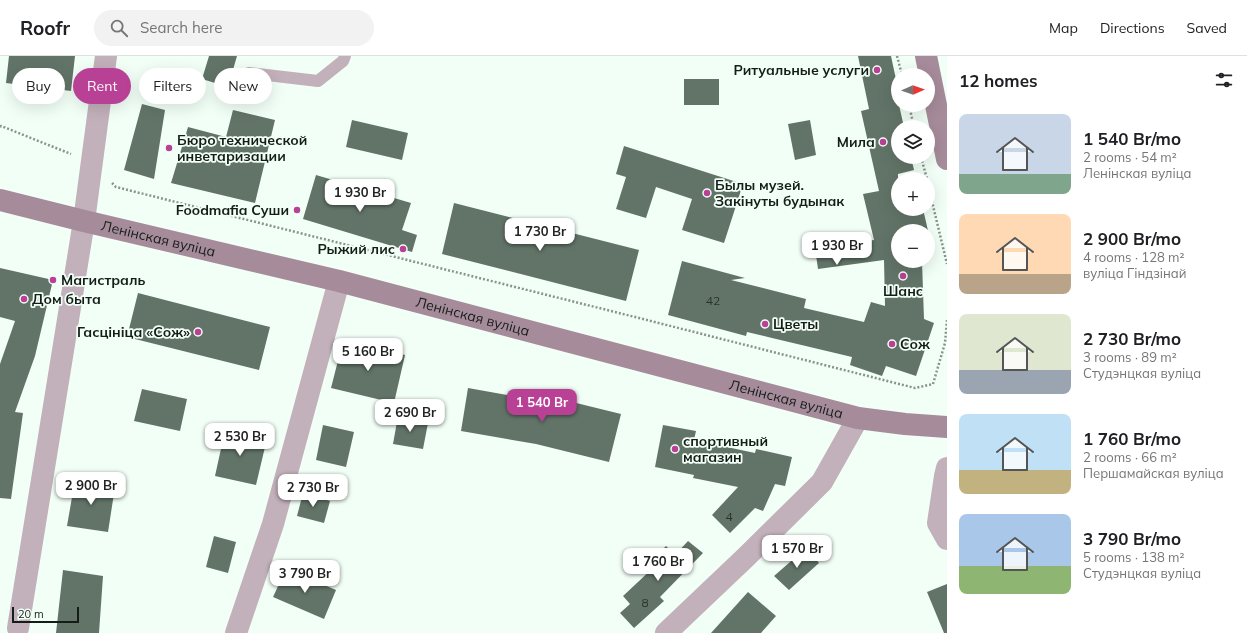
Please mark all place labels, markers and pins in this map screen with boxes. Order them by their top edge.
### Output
place label: Ритуальные услуги [734,61,869,79]
marker: Ритуальные услуги [872,65,882,75]
place label: Бюро технической инветаризации [177,131,307,165]
place label: Мила [837,133,875,151]
marker: Мила [878,137,888,147]
marker: Бюро технической инветаризации [164,143,174,153]
place label: Былы музей. Закінуты будынак [715,176,845,210]
pin: 1 930 Br [319,179,401,213]
marker: Былы музей. Закінуты будынак [702,188,712,198]
place label: Foodmafia Суши [176,201,289,219]
marker: Foodmafia Суши [292,205,302,215]
pin: 1 730 Br [499,218,581,252]
pin: 1 930 Br [796,232,878,266]
place label: Рыжий лис [317,240,395,258]
marker: Рыжий лис [398,244,408,254]
place label: Магистраль [61,271,146,289]
marker: Шанс [898,271,908,281]
marker: Магистраль [48,275,58,285]
place label: Шанс [883,282,923,300]
place label: Дом быта [32,290,101,308]
marker: Дом быта [19,294,29,304]
place label: Цветы [773,315,818,333]
marker: Цветы [760,319,770,329]
place label: Гасцініца «Сож» [77,323,190,341]
marker: Гасцініца «Сож» [193,327,203,337]
place label: Сож [900,335,930,353]
pin: 5 160 Br [327,338,409,372]
marker: Сож [887,339,897,349]
pin: 1 540 Br [501,389,583,423]
pin: 2 690 Br [369,399,451,433]
pin: 2 530 Br [199,423,281,457]
place label: спортивный магазин [683,432,768,466]
marker: спортивный магазин [670,444,680,454]
pin: 2 900 Br [50,472,132,506]
pin: 2 730 Br [272,474,354,508]
pin: 1 570 Br [756,535,838,569]
pin: 1 760 Br [617,548,699,582]
pin: 3 790 Br [264,560,346,594]

